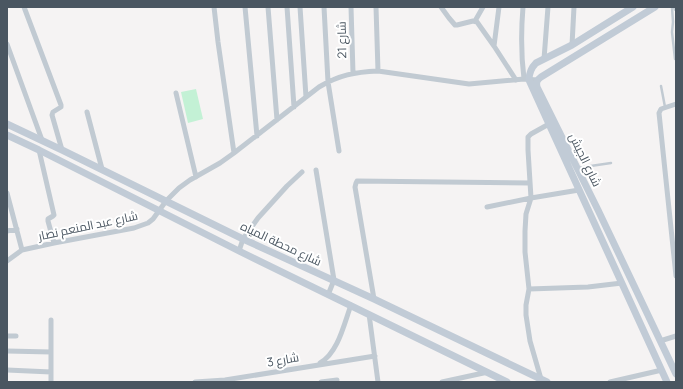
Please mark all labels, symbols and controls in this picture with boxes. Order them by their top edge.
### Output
street label: شارع 21 [333,21,350,59]
street label: شارع الجيش [565,130,606,190]
street label: شارع عبد المنعم نصار [36,207,139,245]
street label: شارع محطة المياه [238,217,325,270]
street label: شارع 3 [266,348,300,371]

